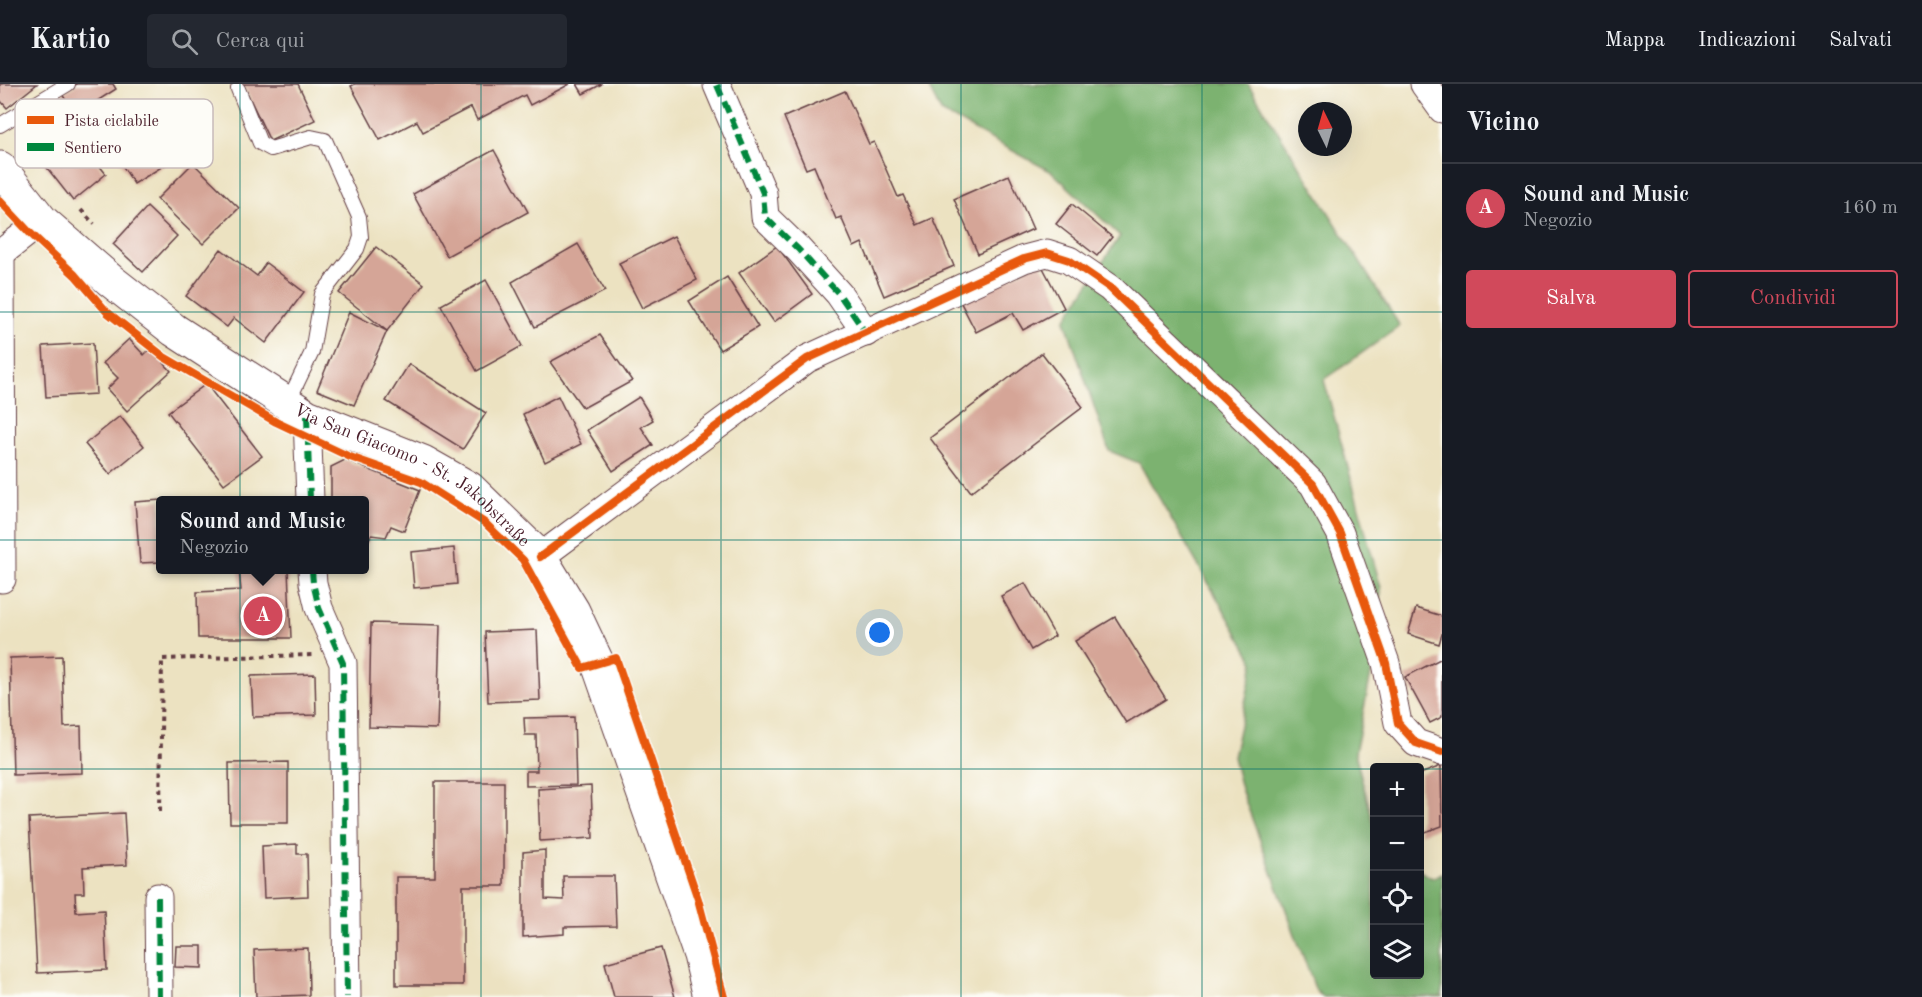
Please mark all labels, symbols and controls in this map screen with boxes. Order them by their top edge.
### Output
search box [147,14,567,68]
icon: search [168,25,201,58]
text: Kartio [30,27,111,55]
text: Cerca qui [216,30,305,52]
text: Mappa [1605,30,1665,51]
text: Indicazioni [1698,30,1796,51]
text: Salvati [1829,30,1892,51]
legend [15,99,213,168]
north arrow [1298,102,1352,156]
text: Vicino [1466,110,1540,136]
text: Pista ciclabile [64,114,159,130]
text: Sentiero [64,141,122,157]
text: Sound and Music [1523,184,1689,206]
text: A [1478,198,1493,218]
text: 160 m [1842,198,1898,218]
text: Negozio [1523,211,1592,231]
button: Salva [1466,270,1676,328]
button: Condividi [1688,270,1898,328]
street label: Via San Giacomo - St. Jakobstraße [290,401,533,550]
popup [156,496,369,574]
text: Sound and Music [179,511,346,533]
text: Negozio [179,538,249,558]
pin: A [244,594,282,638]
your location [865,618,894,647]
map controls [1370,763,1424,979]
button: + [1370,763,1424,817]
button: − [1370,817,1424,871]
button: locate [1370,871,1424,925]
button: layers [1370,925,1424,979]

